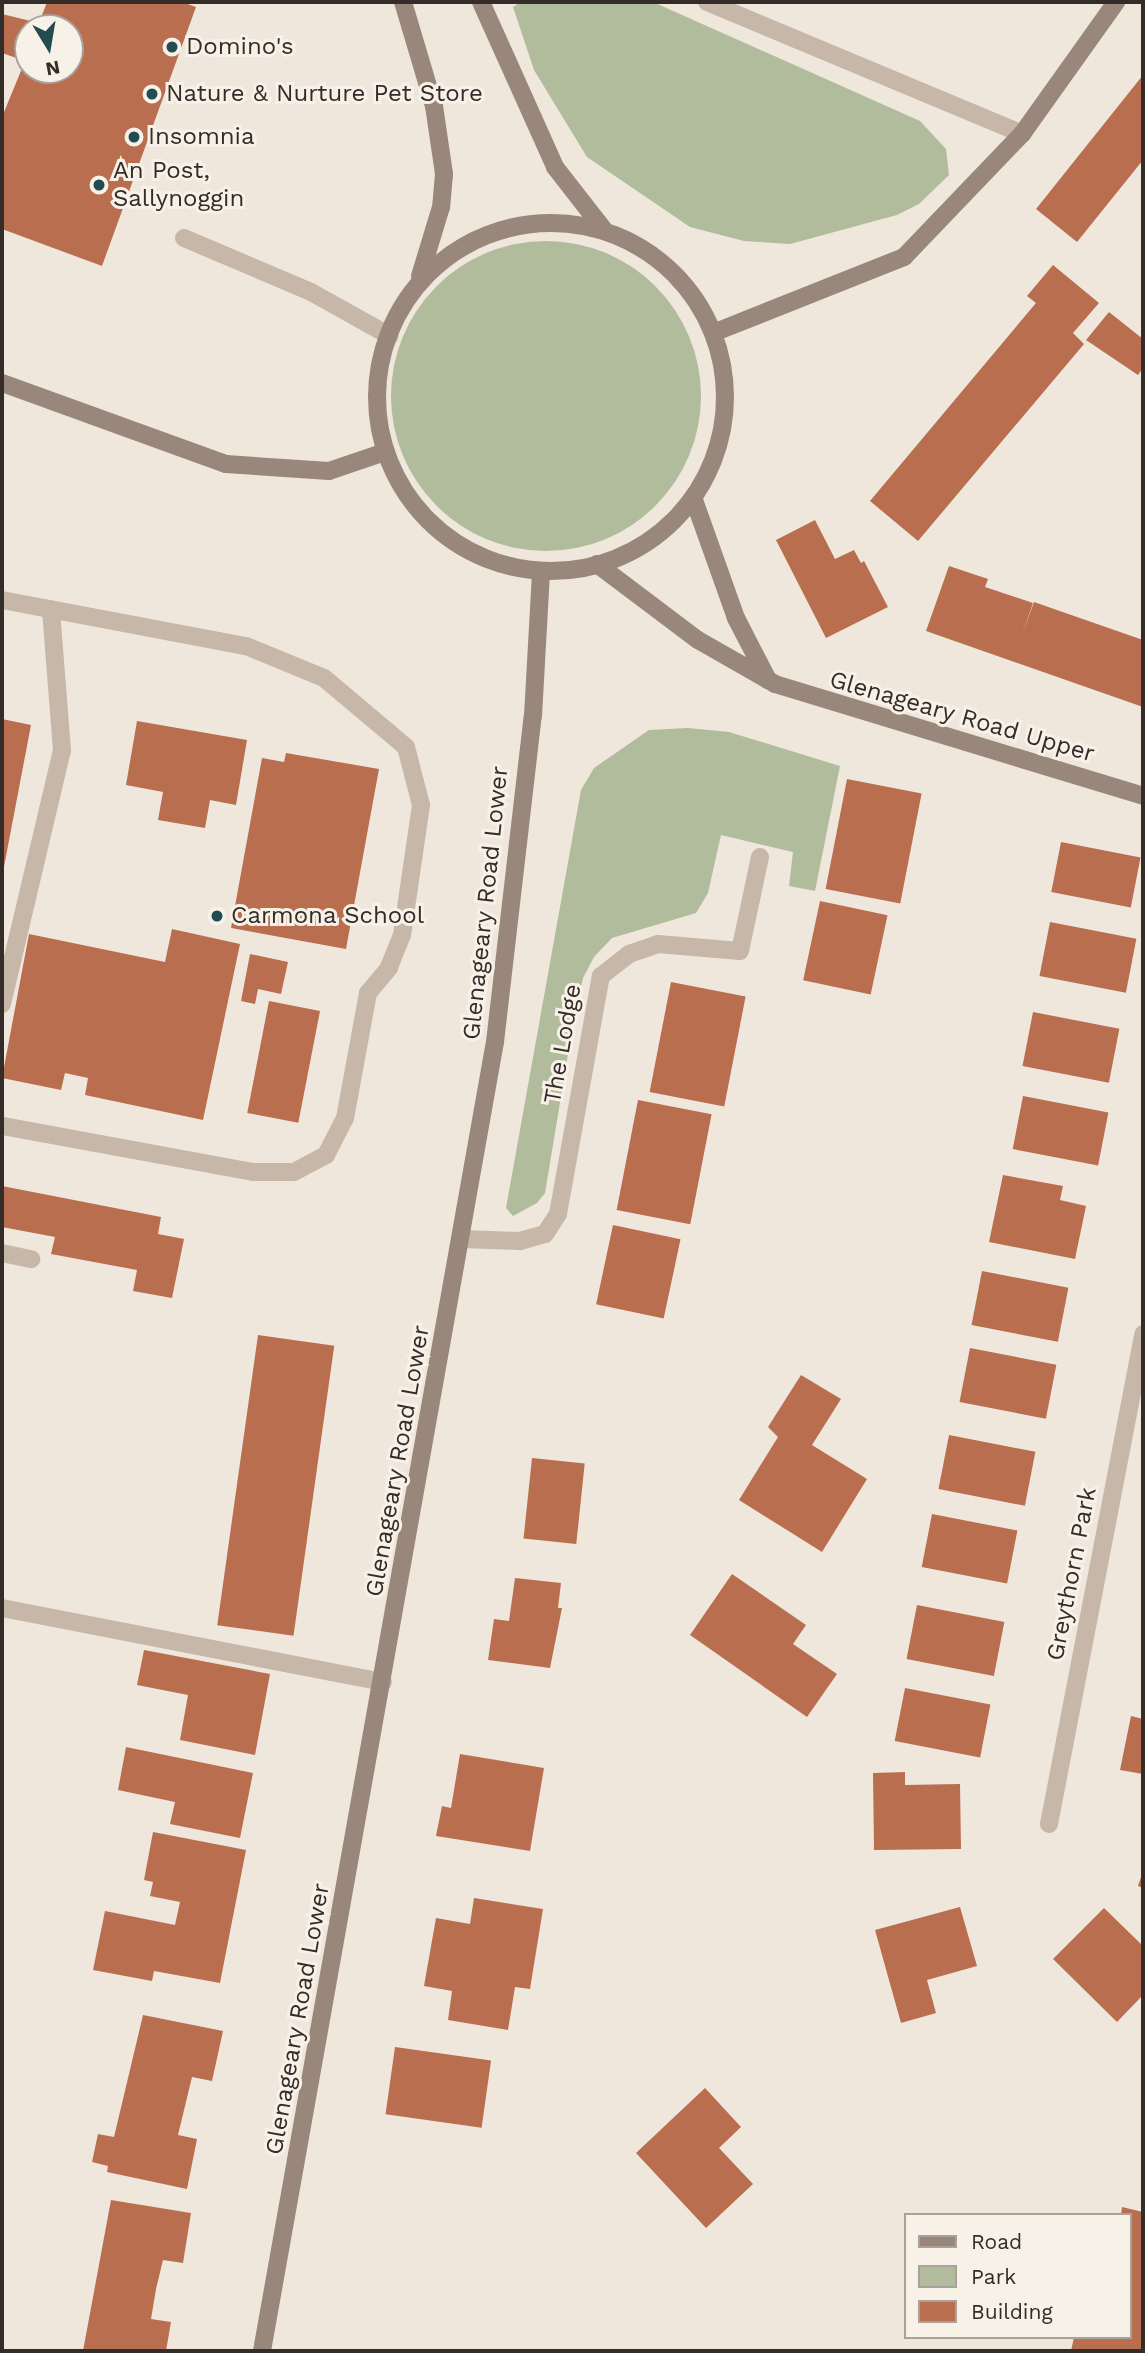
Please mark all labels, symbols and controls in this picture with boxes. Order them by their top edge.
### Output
north arrow [14,14,84,84]
place label: Domino's [186,33,294,61]
marker: Domino's [164,39,180,55]
text: N [44,56,62,81]
place label: Nature & Nurture Pet Store [166,80,483,108]
marker: Nature & Nurture Pet Store [144,86,160,102]
place label: Insomnia [148,123,255,151]
marker: Insomnia [126,129,142,145]
place label: An Post, Sallynoggin [113,157,244,213]
marker: An Post, Sallynoggin [91,177,107,193]
street label: Glenageary Road Upper [826,665,1098,769]
street label: Glenageary Road Lower [457,764,515,1042]
place label: Carmona School [231,902,425,930]
marker: Carmona School [209,908,225,924]
street label: The Lodge [538,982,588,1106]
street label: Glenageary Road Lower [360,1323,436,1599]
street label: Greythorn Park [1041,1485,1103,1663]
street label: Glenageary Road Lower [260,1881,336,2157]
legend [904,2213,1131,2339]
text: Road [971,2229,1022,2254]
text: Park [971,2264,1016,2289]
text: Building [971,2299,1053,2324]

